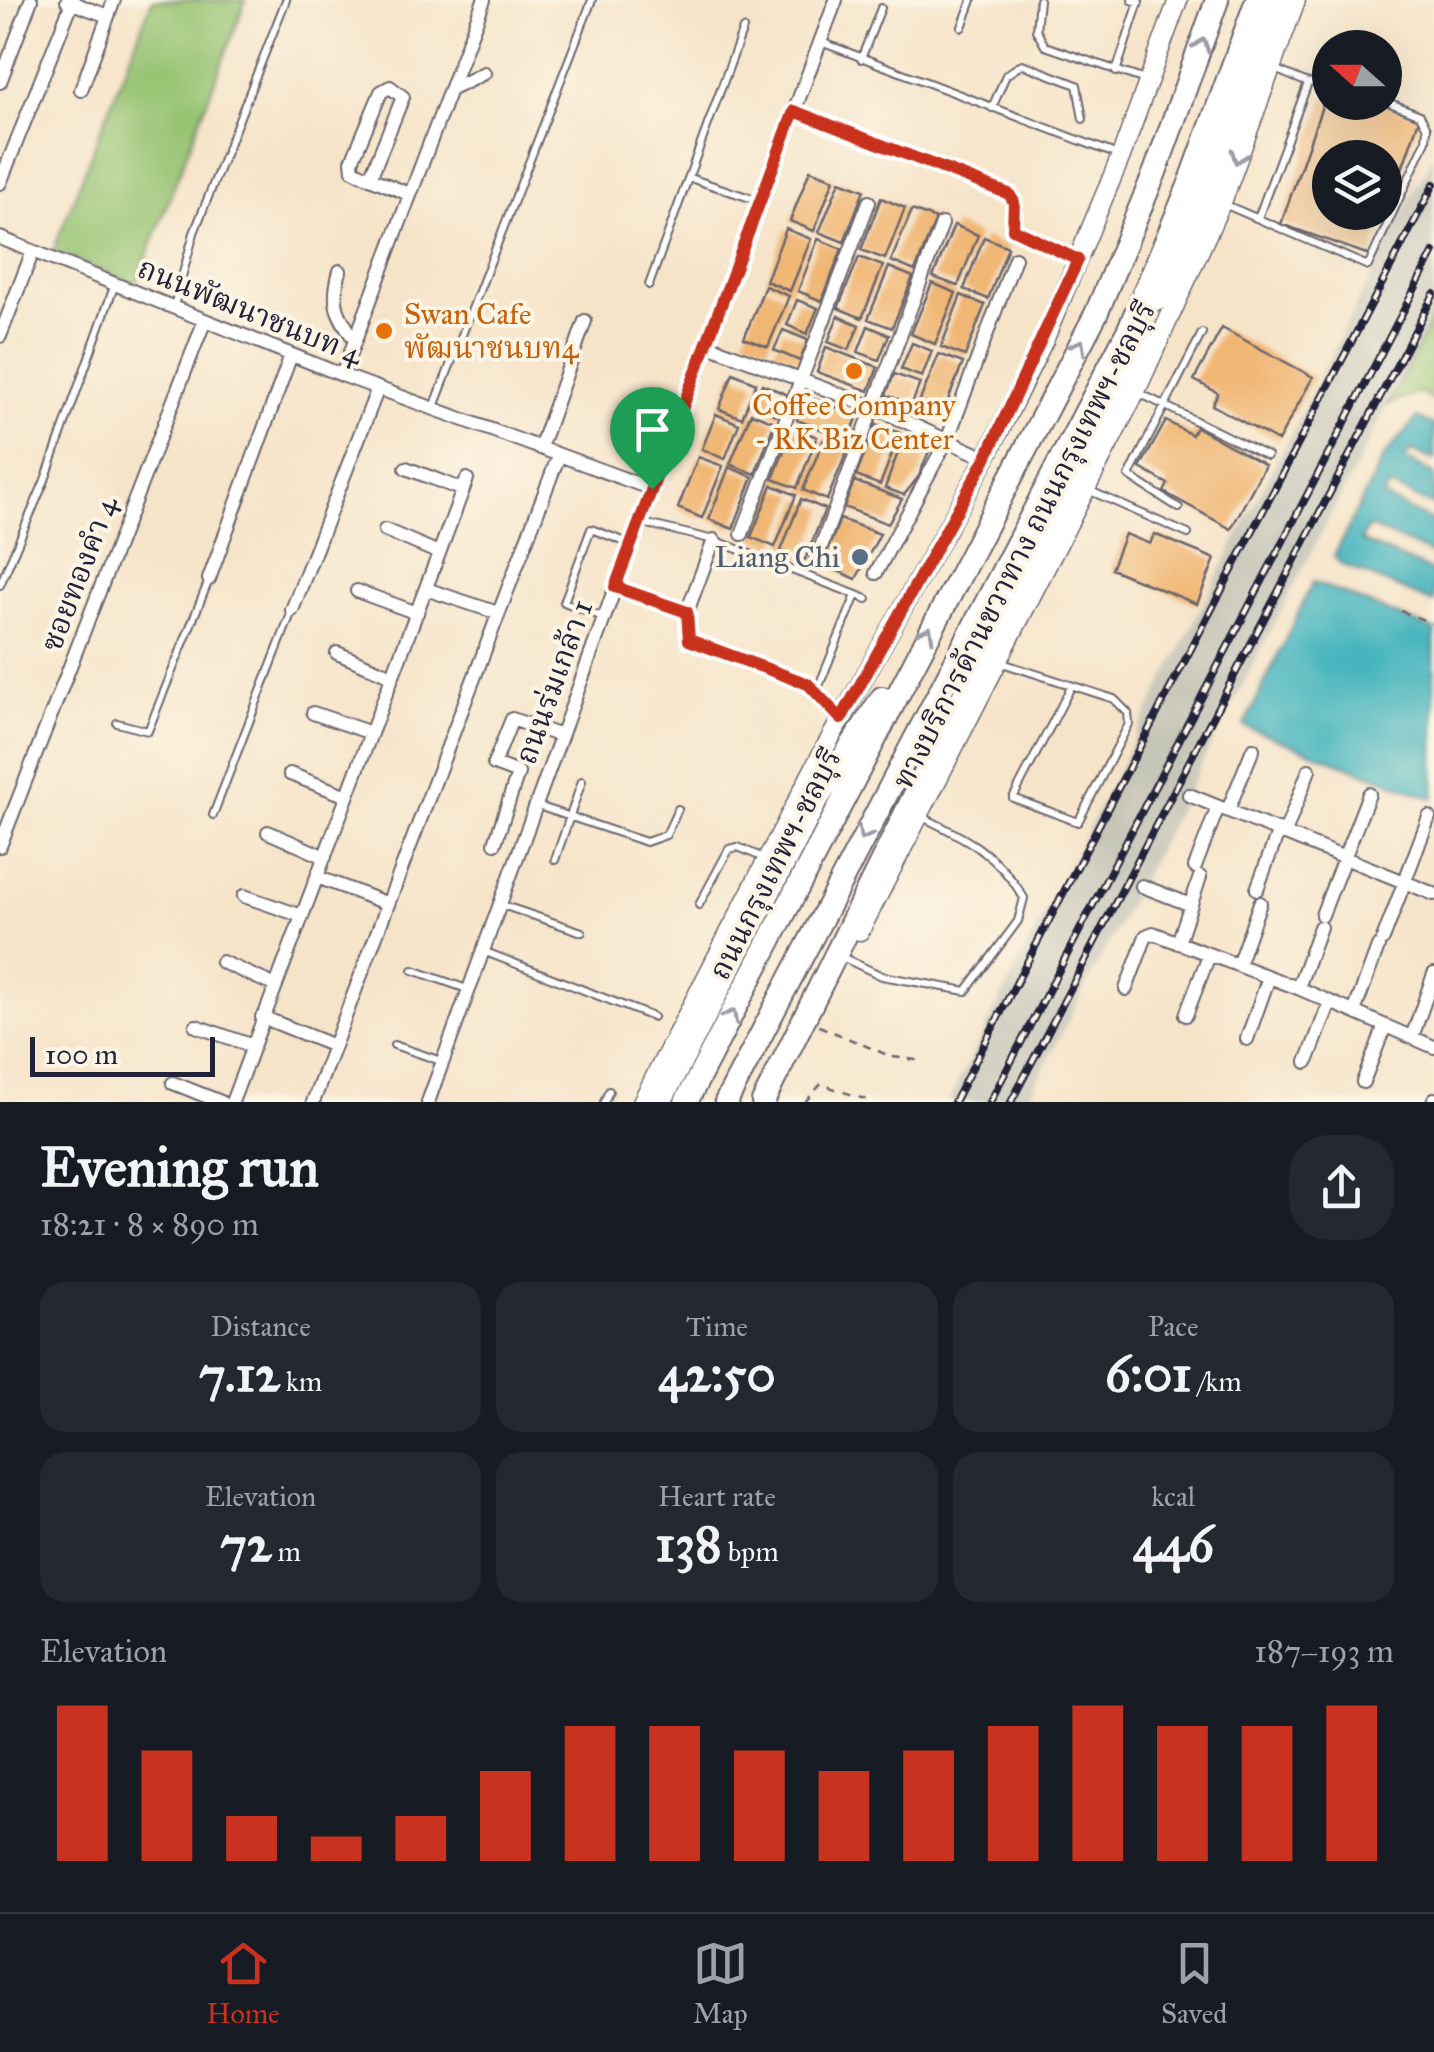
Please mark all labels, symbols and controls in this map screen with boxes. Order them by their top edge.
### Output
north arrow [1312,30,1402,120]
map controls [1312,30,1402,230]
one-way arrow [1190,37,1210,54]
button: layers [1312,140,1402,230]
one-way arrow [1229,148,1250,165]
street label: ถนนพัฒนาชนบท 4 [132,250,369,373]
street label: ทางบริการด้านขวาทาง ถนนกรุงเทพฯ-ชลบุรี [885,295,1164,795]
place label: Swan Cafe พัฒนาชนบท4 [404,296,580,366]
marker: Swan Cafe พัฒนาชนบท4 [373,320,395,342]
one-way arrow [1067,338,1086,356]
marker: Coffee Company - RK Biz Center [843,360,865,382]
pin [610,387,695,490]
place label: Coffee Company - RK Biz Center [752,387,957,457]
icon: arrive [625,402,680,457]
street label: ซอยทองคำ 4 [33,491,125,656]
place label: Liang Chi [715,539,840,575]
marker: Liang Chi [849,546,871,568]
street label: ถนนร่มเกล้า 1 [508,595,600,769]
one-way arrow [915,626,935,644]
street label: ถนนกรุงเทพฯ-ชลบุรี [701,742,850,986]
one-way arrow [857,823,877,841]
one-way arrow [719,1008,738,1026]
scale bar [30,1032,215,1076]
text: 100 m [45,1037,118,1072]
text: Evening run [40,1134,319,1201]
button: share [1289,1135,1394,1240]
text: 18:21 · 8 × 890 m [40,1205,259,1244]
text: Distance [210,1309,311,1344]
text: Time [686,1309,748,1344]
text: Pace [1148,1309,1199,1344]
text: 7.12 [199,1344,280,1405]
text: 42:50 [658,1344,776,1405]
text: 6:01 [1105,1344,1192,1405]
text: km [280,1364,322,1399]
text: /km [1192,1364,1242,1399]
text: Elevation [205,1479,316,1514]
text: Heart rate [658,1479,776,1514]
text: kcal [1151,1479,1195,1514]
text: 72 [220,1514,272,1575]
text: 138 [655,1514,722,1575]
text: 446 [1133,1514,1214,1575]
text: m [272,1534,301,1569]
text: bpm [722,1534,779,1569]
text: Elevation [40,1632,167,1671]
text: 187–193 m [1254,1632,1394,1671]
tab: Home [207,1936,280,2031]
tab: Map [693,1936,748,2031]
tab: Saved [1161,1936,1227,2031]

